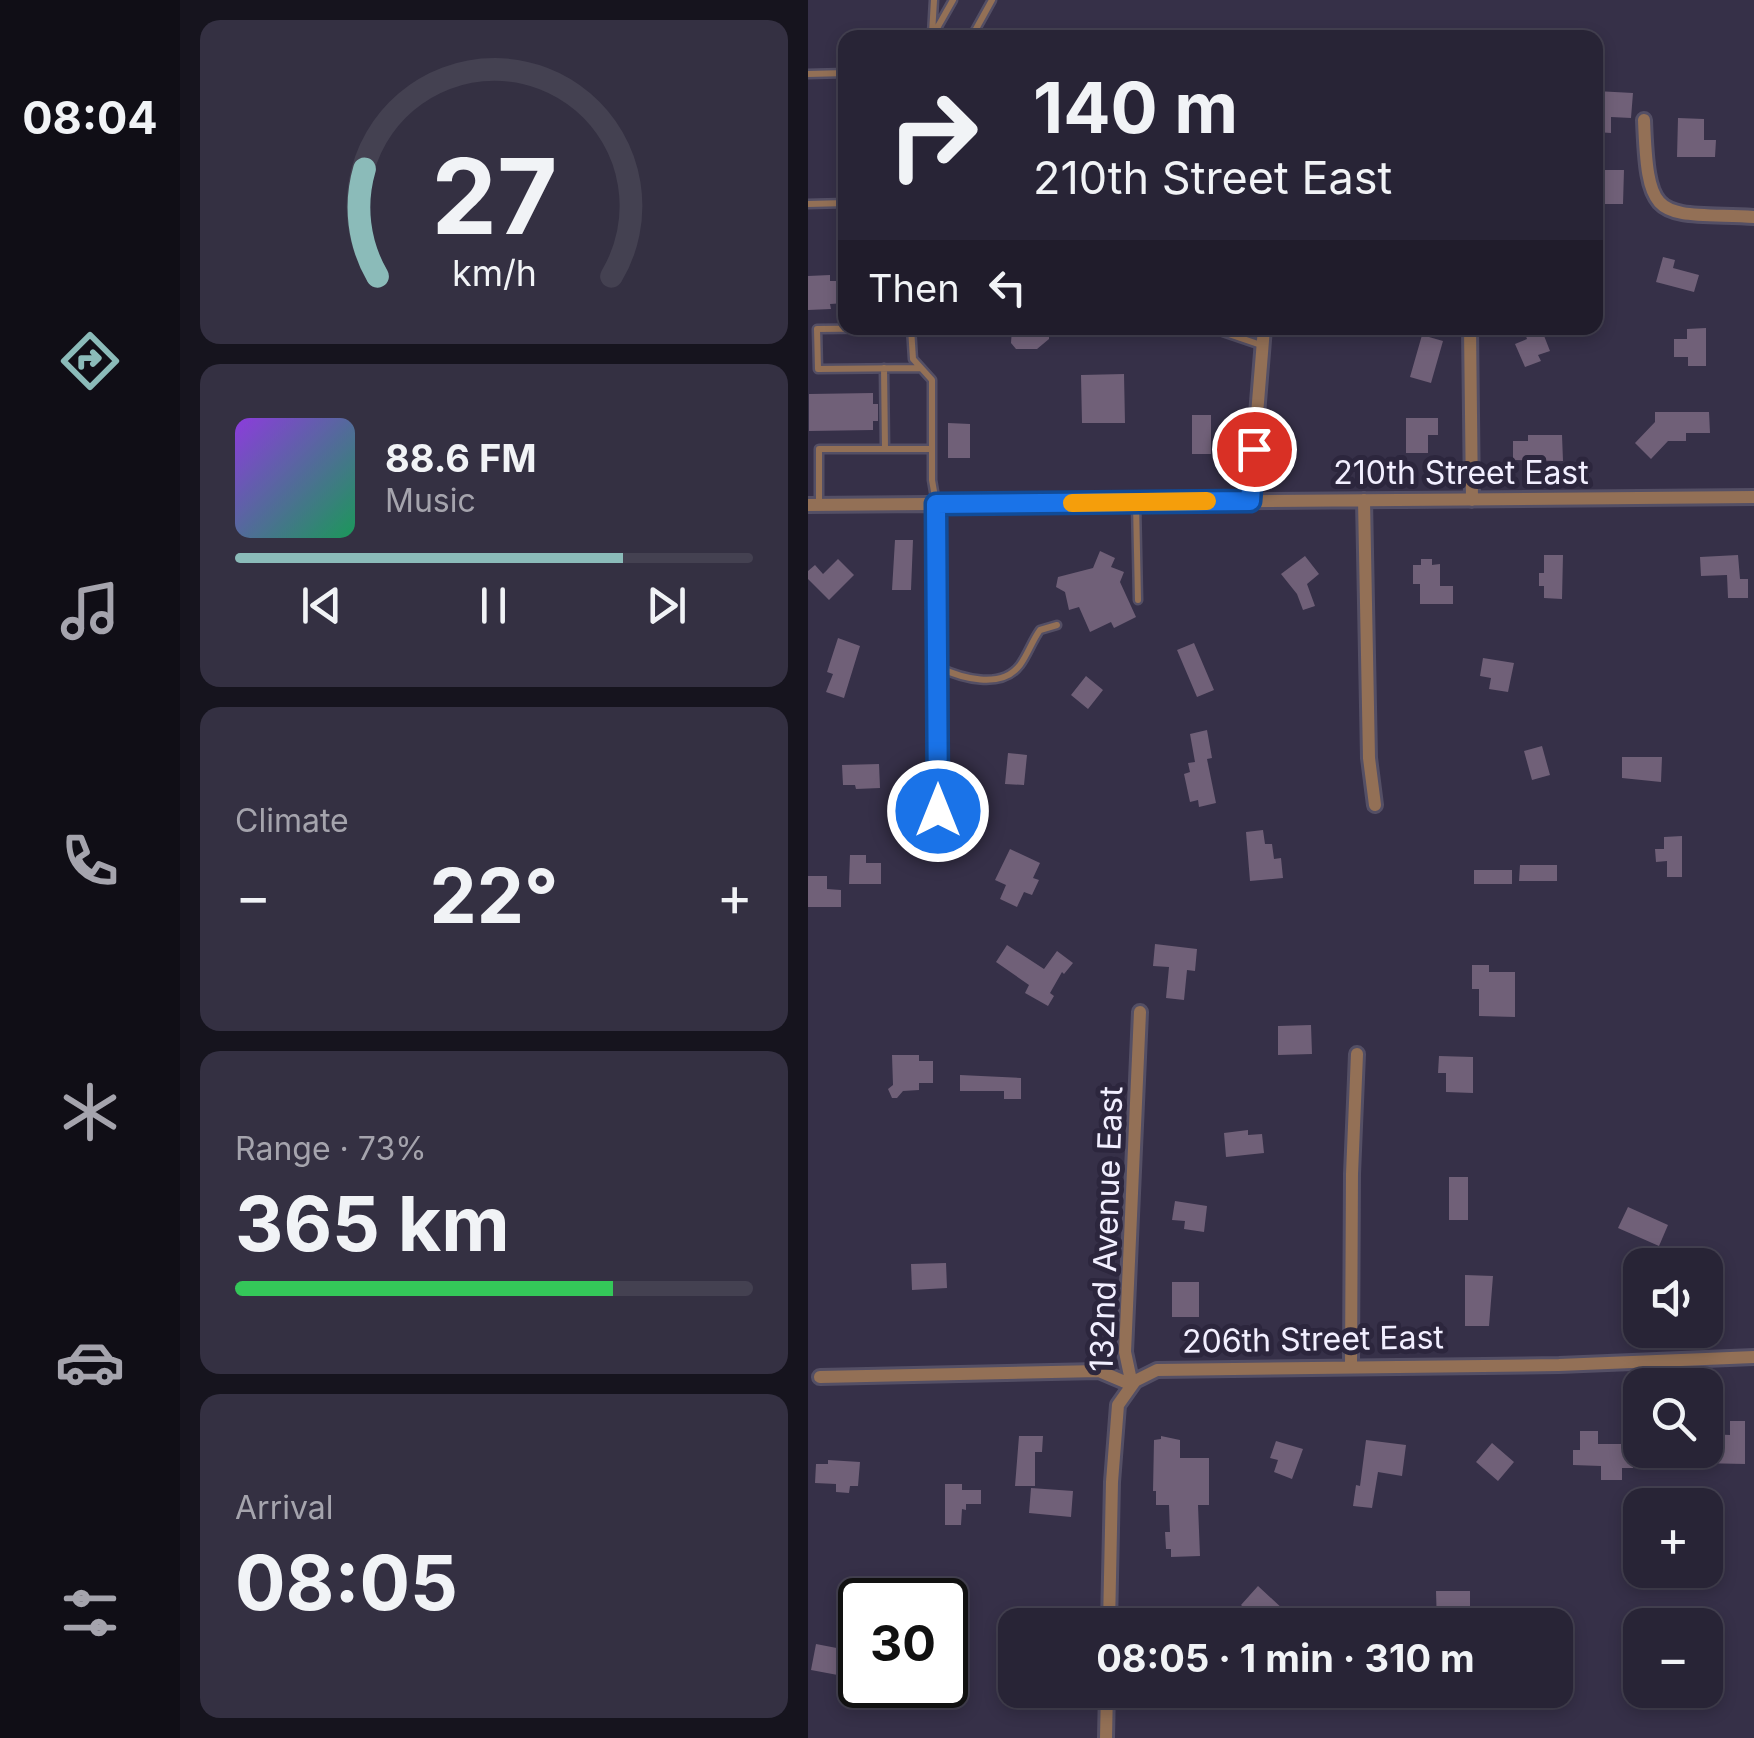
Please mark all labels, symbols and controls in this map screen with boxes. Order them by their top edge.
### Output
text: 140 m [1033,65,1238,150]
icon: right [868,70,998,200]
text: 08:04 [22,90,158,145]
text: 27 [431,133,557,259]
text: 210th Street East [1033,150,1392,205]
text: km/h [452,251,536,295]
icon: left [980,260,1035,315]
text: Then [868,265,960,311]
icon: directions [55,326,125,396]
pin [1212,407,1297,492]
icon: arrive [1227,422,1282,477]
text: 88.6 FM [385,435,537,481]
street label: 210th Street East [1333,453,1589,492]
text: Music [385,481,476,520]
icon: music [55,576,125,646]
icon: previous [294,578,349,633]
icon: pause [466,578,521,633]
icon: next [639,578,694,633]
position arrow [886,759,990,863]
text: Climate [235,801,349,840]
icon: phone [55,826,125,896]
text: 22° [430,850,558,941]
text: − [235,863,271,929]
text: + [717,863,753,929]
icon: climate [55,1077,125,1147]
street label: 132nd Avenue East [1082,1086,1130,1372]
text: Range · 73% [235,1129,427,1168]
text: 365 km [235,1178,510,1269]
map controls [1623,1248,1723,1708]
button: sound [1623,1248,1723,1348]
street label: 206th Street East [1182,1317,1444,1361]
icon: car [55,1327,125,1397]
button: search [1623,1368,1723,1468]
text: Arrival [235,1488,333,1527]
button: + [1623,1488,1723,1588]
text: 08:05 [235,1537,458,1628]
icon: filters [55,1578,125,1648]
speed limit sign: 30 [838,1578,968,1708]
button: − [1623,1608,1723,1708]
text: 08:05 · 1 min · 310 m [1096,1635,1475,1681]

